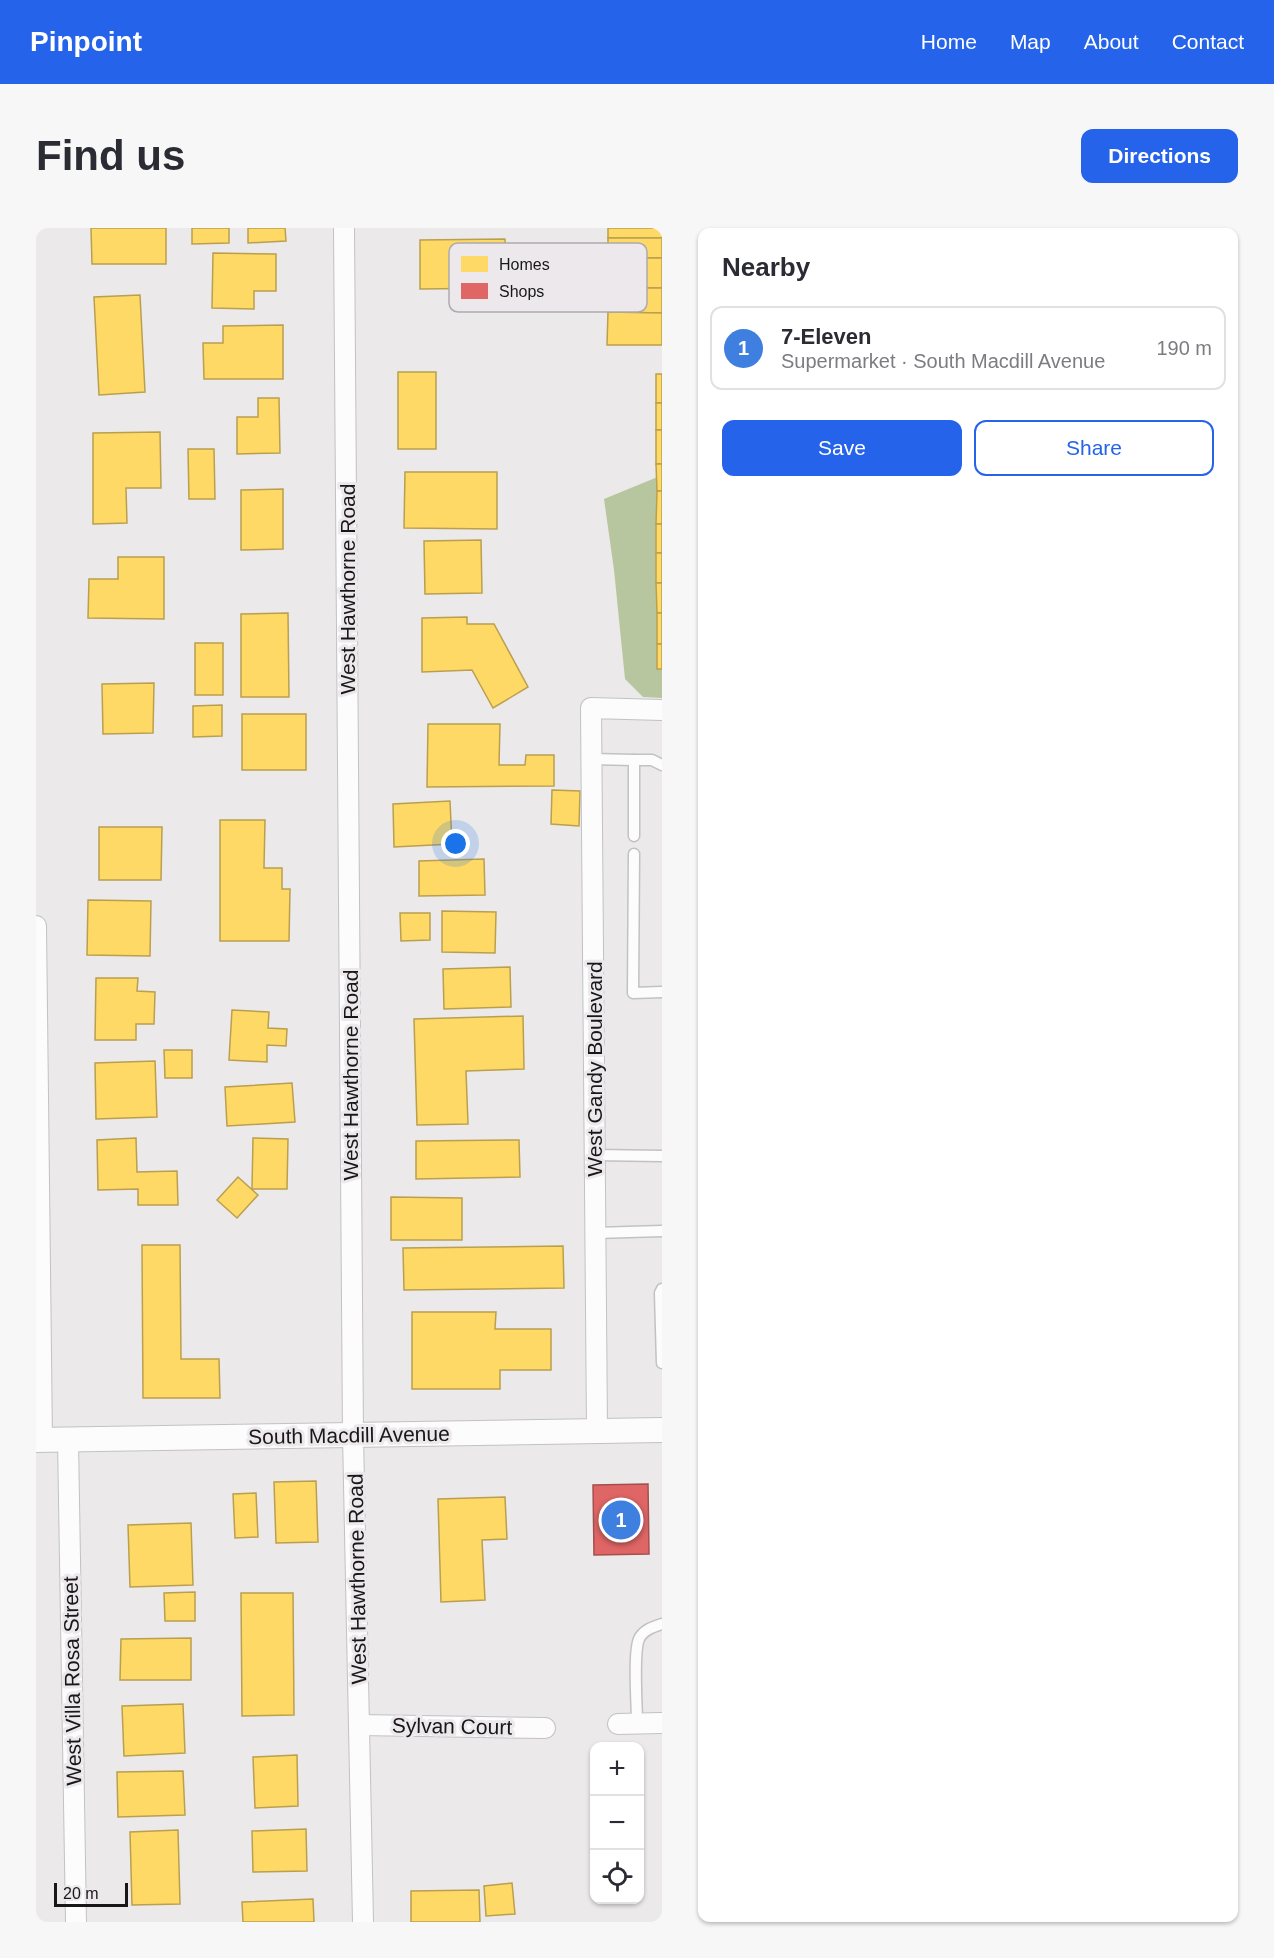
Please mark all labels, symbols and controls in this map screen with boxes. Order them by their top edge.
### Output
text: Pinpoint [30,26,142,57]
text: Home [921,30,977,53]
text: Map [1010,30,1051,53]
text: About [1084,30,1139,53]
text: Contact [1172,30,1244,53]
button: Directions [1081,129,1238,183]
text: Find us [36,132,185,179]
legend [449,243,647,312]
text: Nearby [722,252,810,282]
text: Homes [499,256,550,273]
text: Shops [499,283,544,300]
text: 7-Eleven [781,324,872,349]
text: 1 [738,337,749,359]
text: 190 m [1156,337,1212,359]
text: Supermarket · South Macdill Avenue [781,350,1105,372]
button: Save [722,420,962,476]
button: Share [974,420,1214,476]
street label: West Hawthorne Road [336,484,359,694]
your location [441,829,470,858]
street label: West Gandy Boulevard [583,961,606,1177]
street label: West Hawthorne Road [339,970,362,1180]
street label: South Macdill Avenue [248,1422,450,1448]
street label: West Hawthorne Road [344,1473,370,1685]
pin: 1 [602,1498,640,1542]
street label: West Villa Rosa Street [59,1576,85,1786]
street label: Sylvan Court [392,1713,512,1739]
map controls [590,1742,644,1904]
button: + [590,1742,644,1796]
button: − [590,1796,644,1850]
button: locate [590,1850,644,1904]
scale bar [54,1880,128,1908]
text: 20 m [63,1885,99,1902]

